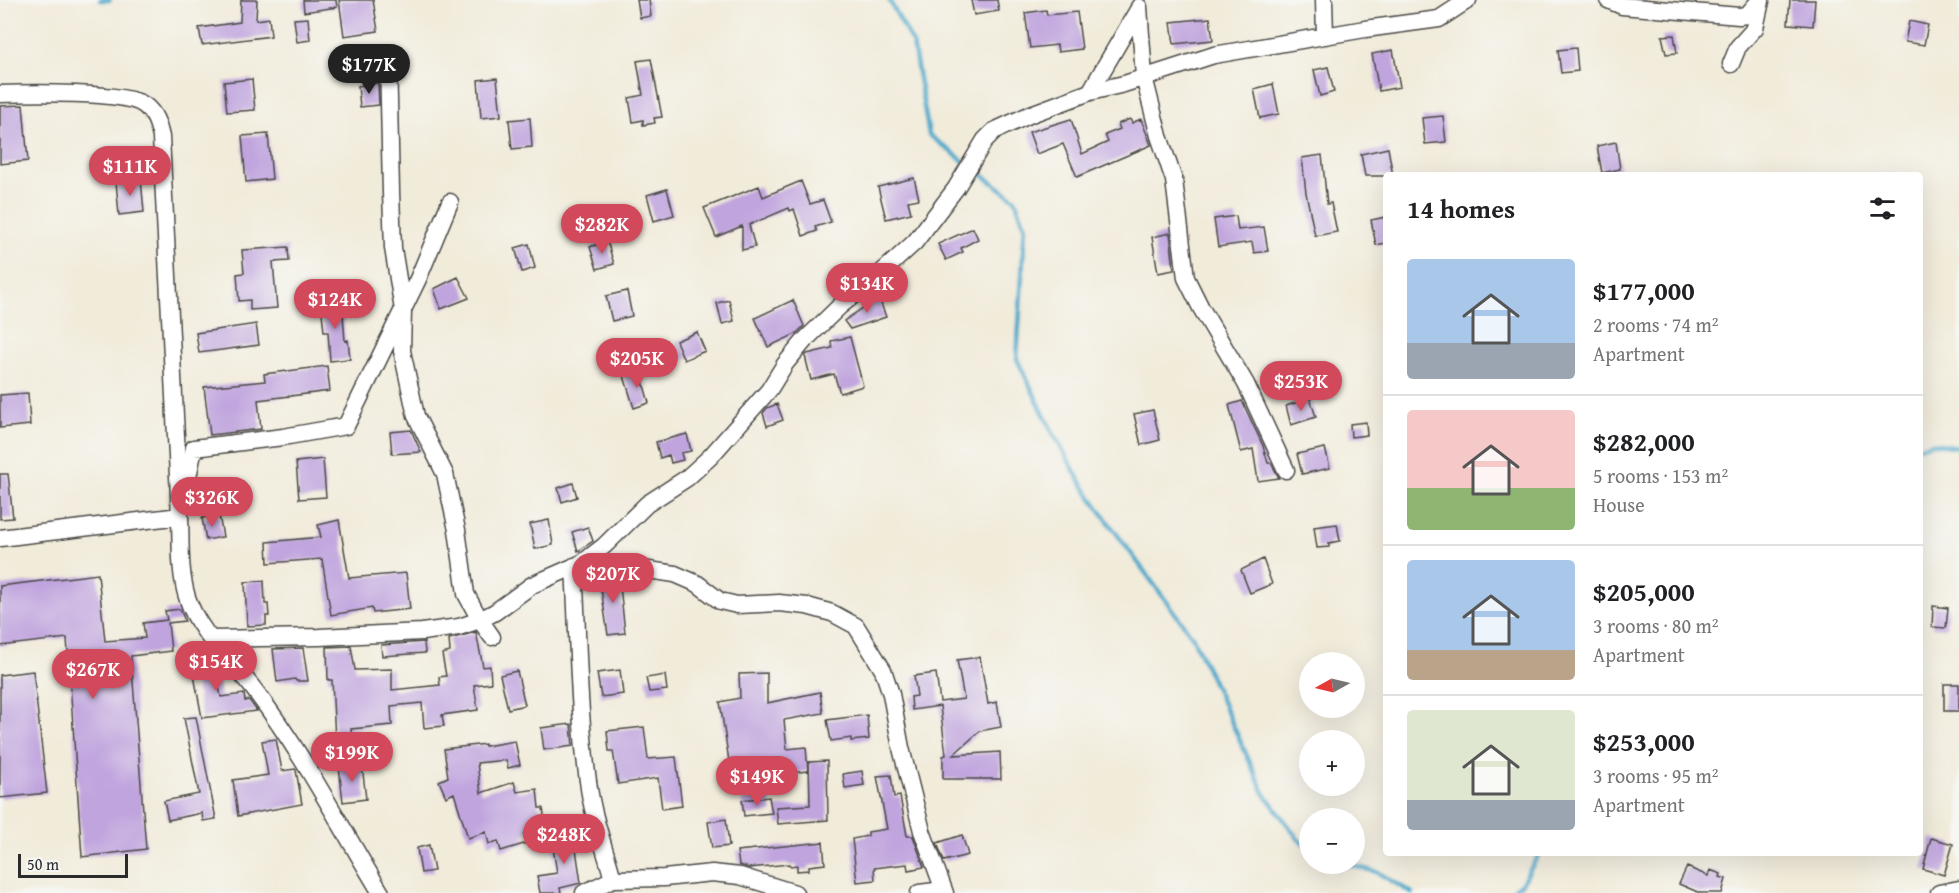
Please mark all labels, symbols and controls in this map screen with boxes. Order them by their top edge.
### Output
pin: $177K [327,44,411,95]
text: $177K [342,49,396,78]
pin: $111K [88,146,172,197]
text: $111K [103,151,157,180]
text: 14 homes [1407,189,1515,228]
icon: filters [1866,192,1899,225]
pin: $282K [560,204,644,255]
text: $282K [575,209,629,238]
pin: $134K [825,263,909,314]
text: $134K [840,268,894,297]
text: $177,000 [1593,271,1695,310]
pin: $124K [293,279,377,330]
icon: home [1455,283,1527,355]
text: $124K [308,284,362,313]
text: 2 rooms · 74 m² [1593,310,1719,339]
pin: $205K [595,338,679,389]
text: Apartment [1593,339,1685,368]
text: $205K [610,343,664,372]
pin: $253K [1259,361,1343,412]
text: $253K [1274,366,1328,395]
text: $282,000 [1593,422,1695,461]
icon: home [1455,434,1527,506]
text: 5 rooms · 153 m² [1593,461,1728,490]
pin: $326K [170,477,254,528]
text: $326K [185,482,239,511]
text: House [1593,490,1645,519]
pin: $207K [571,553,655,604]
text: $207K [586,558,640,587]
text: $205,000 [1593,572,1695,611]
icon: home [1455,584,1527,656]
text: 3 rooms · 80 m² [1593,611,1719,640]
text: Apartment [1593,640,1685,669]
pin: $154K [174,641,258,692]
text: $154K [189,646,243,675]
pin: $267K [51,649,135,700]
north arrow [1299,652,1365,718]
map controls [1299,652,1365,874]
text: $267K [66,654,120,683]
text: $253,000 [1593,722,1695,761]
button: + [1299,730,1365,796]
pin: $199K [310,732,394,783]
icon: home [1455,734,1527,806]
text: $199K [325,737,379,766]
pin: $149K [715,756,799,807]
text: $149K [730,761,784,790]
text: 3 rooms · 95 m² [1593,761,1719,790]
text: Apartment [1593,790,1685,819]
button: − [1299,808,1365,874]
pin: $248K [522,814,606,865]
text: $248K [537,819,591,848]
scale bar [18,851,128,878]
text: 50 m [27,852,59,876]

